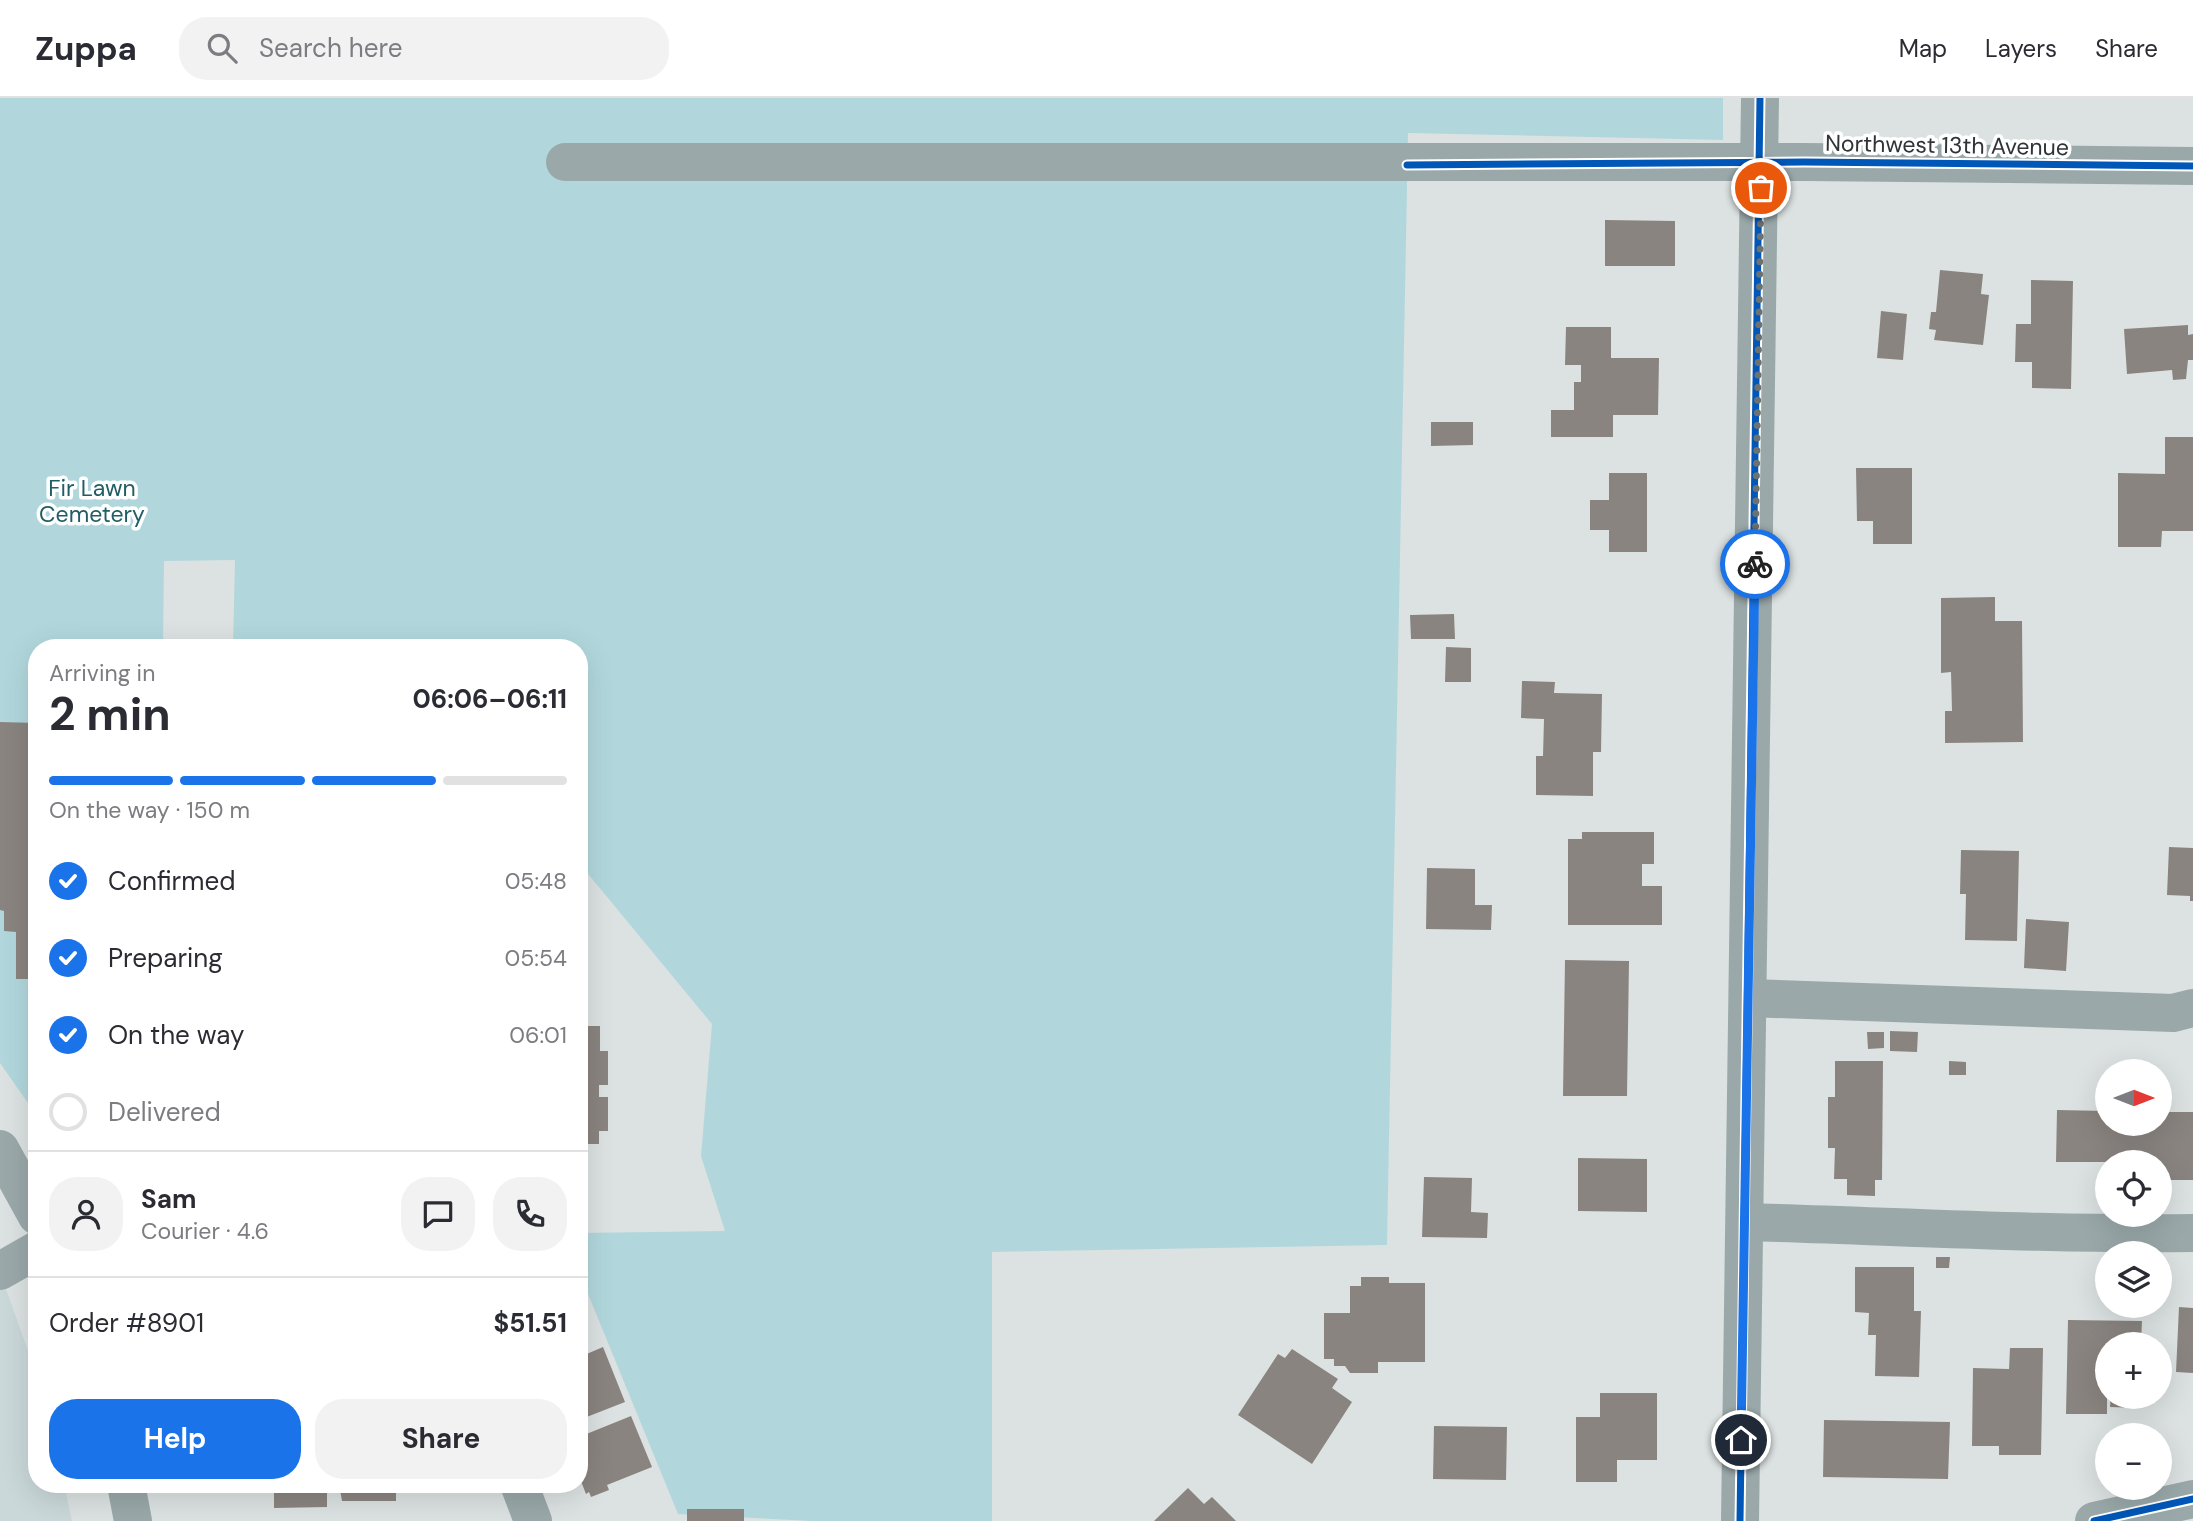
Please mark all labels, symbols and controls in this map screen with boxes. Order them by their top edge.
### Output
search box [179,17,669,80]
text: Zuppa [35,27,137,70]
icon: search [203,29,241,67]
text: Search here [259,31,402,65]
text: Map [1899,33,1947,64]
text: Layers [1985,33,2057,64]
text: Share [2095,33,2158,64]
street label: Northwest 13th Avenue [1825,128,2069,162]
pin [1731,158,1791,218]
icon: bag [1742,169,1780,207]
park label: Fir Lawn Cemetery [39,473,145,529]
courier [1720,529,1790,599]
icon: bike [1736,545,1774,583]
text: Arriving in [49,658,155,688]
text: 06:06–06:11 [412,682,567,716]
text: 2 min [49,684,171,744]
text: On the way · 150 m [49,795,250,825]
icon: check [49,862,87,900]
text: Confirmed [108,864,235,898]
text: 05:48 [505,866,567,896]
icon: check [49,939,87,977]
text: Preparing [108,941,223,975]
text: 05:54 [505,943,567,973]
icon: check [49,1016,87,1054]
text: On the way [108,1018,244,1052]
text: 06:01 [509,1020,567,1050]
north arrow [2095,1059,2172,1136]
map controls [2095,1059,2172,1500]
text: Delivered [108,1095,221,1129]
button: locate [2095,1150,2172,1227]
button: person [49,1177,123,1251]
button: chat [401,1177,475,1251]
button: phone [493,1177,567,1251]
text: Sam [141,1182,196,1216]
text: Courier · 4.6 [141,1216,269,1246]
button: layers [2095,1241,2172,1318]
text: Order #8901 [49,1306,204,1340]
text: $51.51 [493,1306,567,1340]
button: + [2095,1332,2172,1409]
button: Help [49,1399,301,1479]
button: Share [315,1399,567,1479]
pin [1711,1410,1771,1470]
icon: home [1722,1421,1760,1459]
button: − [2095,1423,2172,1500]

